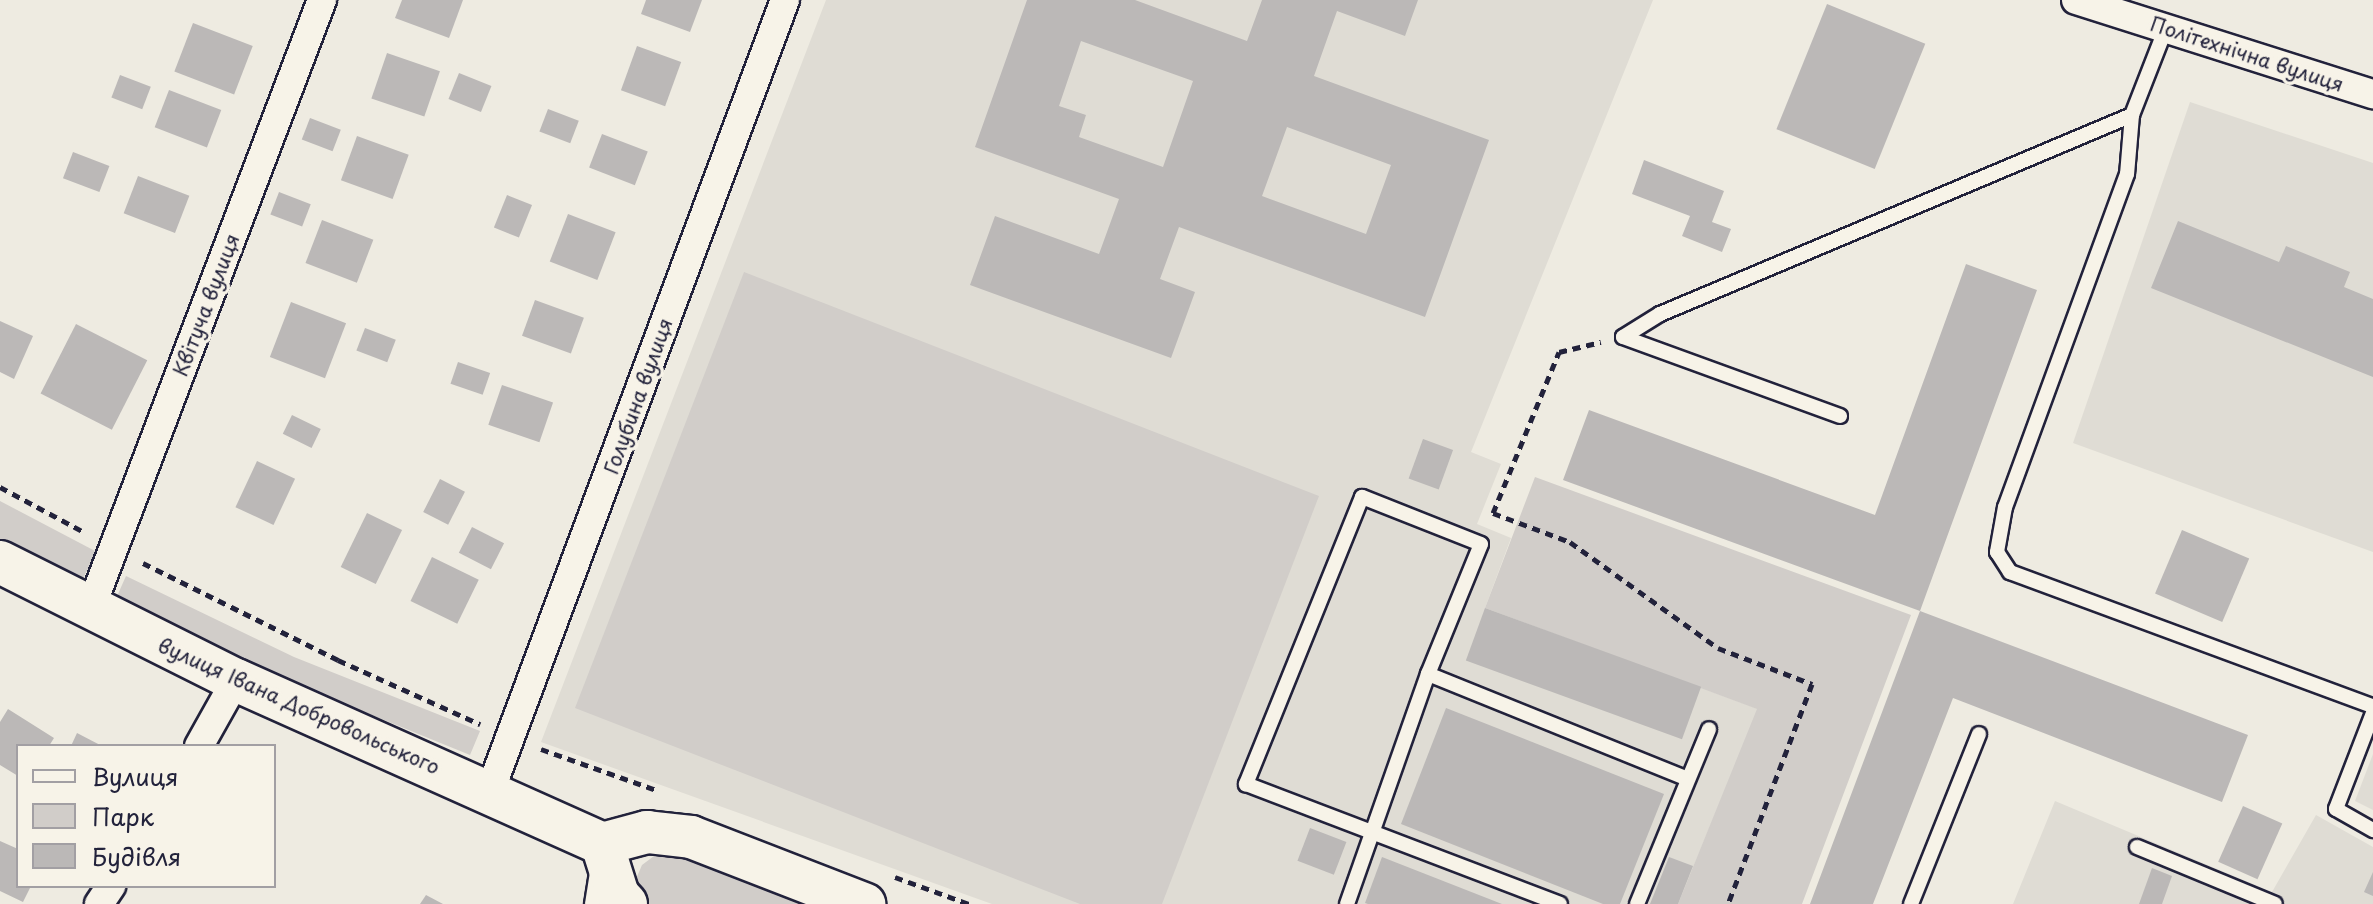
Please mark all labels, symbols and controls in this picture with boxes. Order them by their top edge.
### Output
street label: Політехнічна вулиця [2147,11,2347,97]
street label: Квітуча вулиця [168,230,244,380]
street label: Голубина вулиця [598,314,678,478]
street label: вулиця Івана Добровольського [154,633,444,779]
legend [16,744,276,888]
text: Вулиця [92,758,178,794]
text: Парк [92,798,154,834]
text: Будівля [92,838,181,874]

